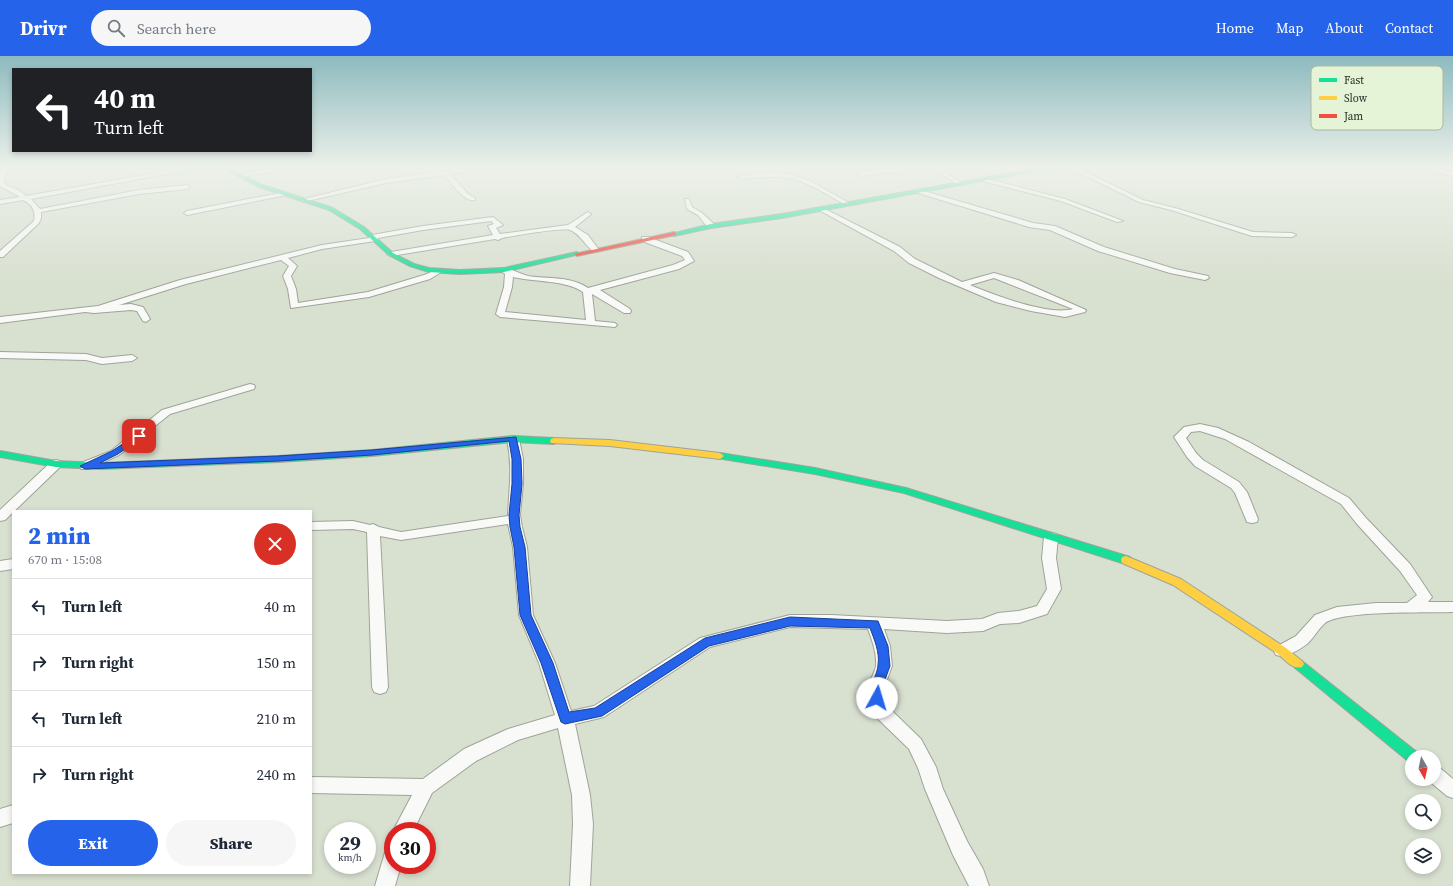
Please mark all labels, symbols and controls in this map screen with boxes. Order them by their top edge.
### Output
search box [91,10,371,46]
text: Drivr [20,15,67,41]
icon: search [105,17,127,39]
text: Search here [137,18,216,39]
text: Home [1216,18,1254,38]
text: Map [1276,18,1303,38]
text: About [1325,18,1363,38]
text: Contact [1385,18,1433,38]
legend [1311,66,1443,130]
text: Fast [1344,73,1364,88]
text: 40 m [94,79,156,117]
icon: left [28,84,80,136]
text: Slow [1344,91,1368,106]
text: Jam [1343,109,1363,124]
text: Turn left [94,115,164,140]
pin [122,419,156,453]
icon: arrive [128,425,150,447]
text: 2 min [28,519,91,552]
button: close [254,523,296,565]
text: 670 m · 15:08 [28,551,102,568]
icon: left [28,596,50,618]
text: Turn left [62,596,122,617]
text: 40 m [264,596,296,617]
icon: right [28,652,50,674]
text: Turn right [62,652,134,673]
text: 150 m [256,652,296,673]
position arrow [856,677,898,719]
icon: left [28,708,50,730]
text: Turn left [62,708,122,729]
text: 210 m [256,708,296,729]
north arrow [1405,750,1441,786]
map controls [1405,750,1441,874]
icon: right [28,764,50,786]
text: Turn right [62,764,134,785]
text: 240 m [256,764,296,785]
button: search [1405,794,1441,830]
button: Exit [28,820,158,866]
button: Share [166,820,296,866]
speed limit sign: 30 [384,822,436,874]
text: 29 [339,829,361,857]
button: layers [1405,838,1441,874]
text: km/h [338,851,362,864]

